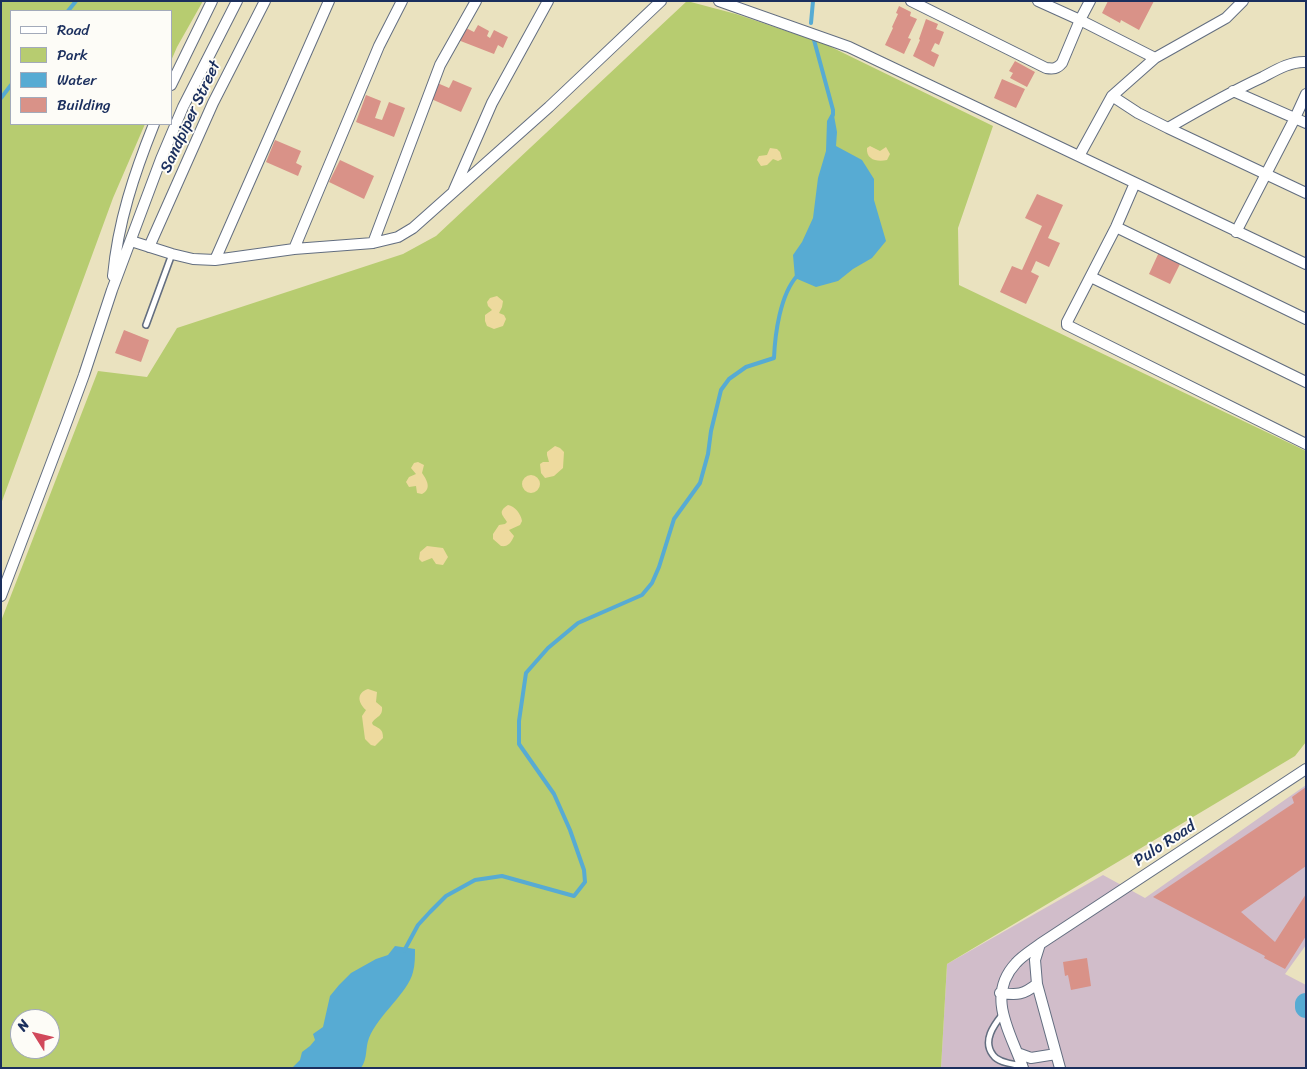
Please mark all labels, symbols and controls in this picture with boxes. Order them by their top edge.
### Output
legend [10,10,172,125]
text: Road [57,17,89,43]
text: Park [57,42,88,68]
street label: Sandpiper Street [157,58,225,176]
text: Water [57,67,97,93]
text: Building [57,92,111,118]
street label: Pulo Road [1131,817,1199,871]
north arrow [10,1009,60,1059]
text: N [10,1014,36,1037]

